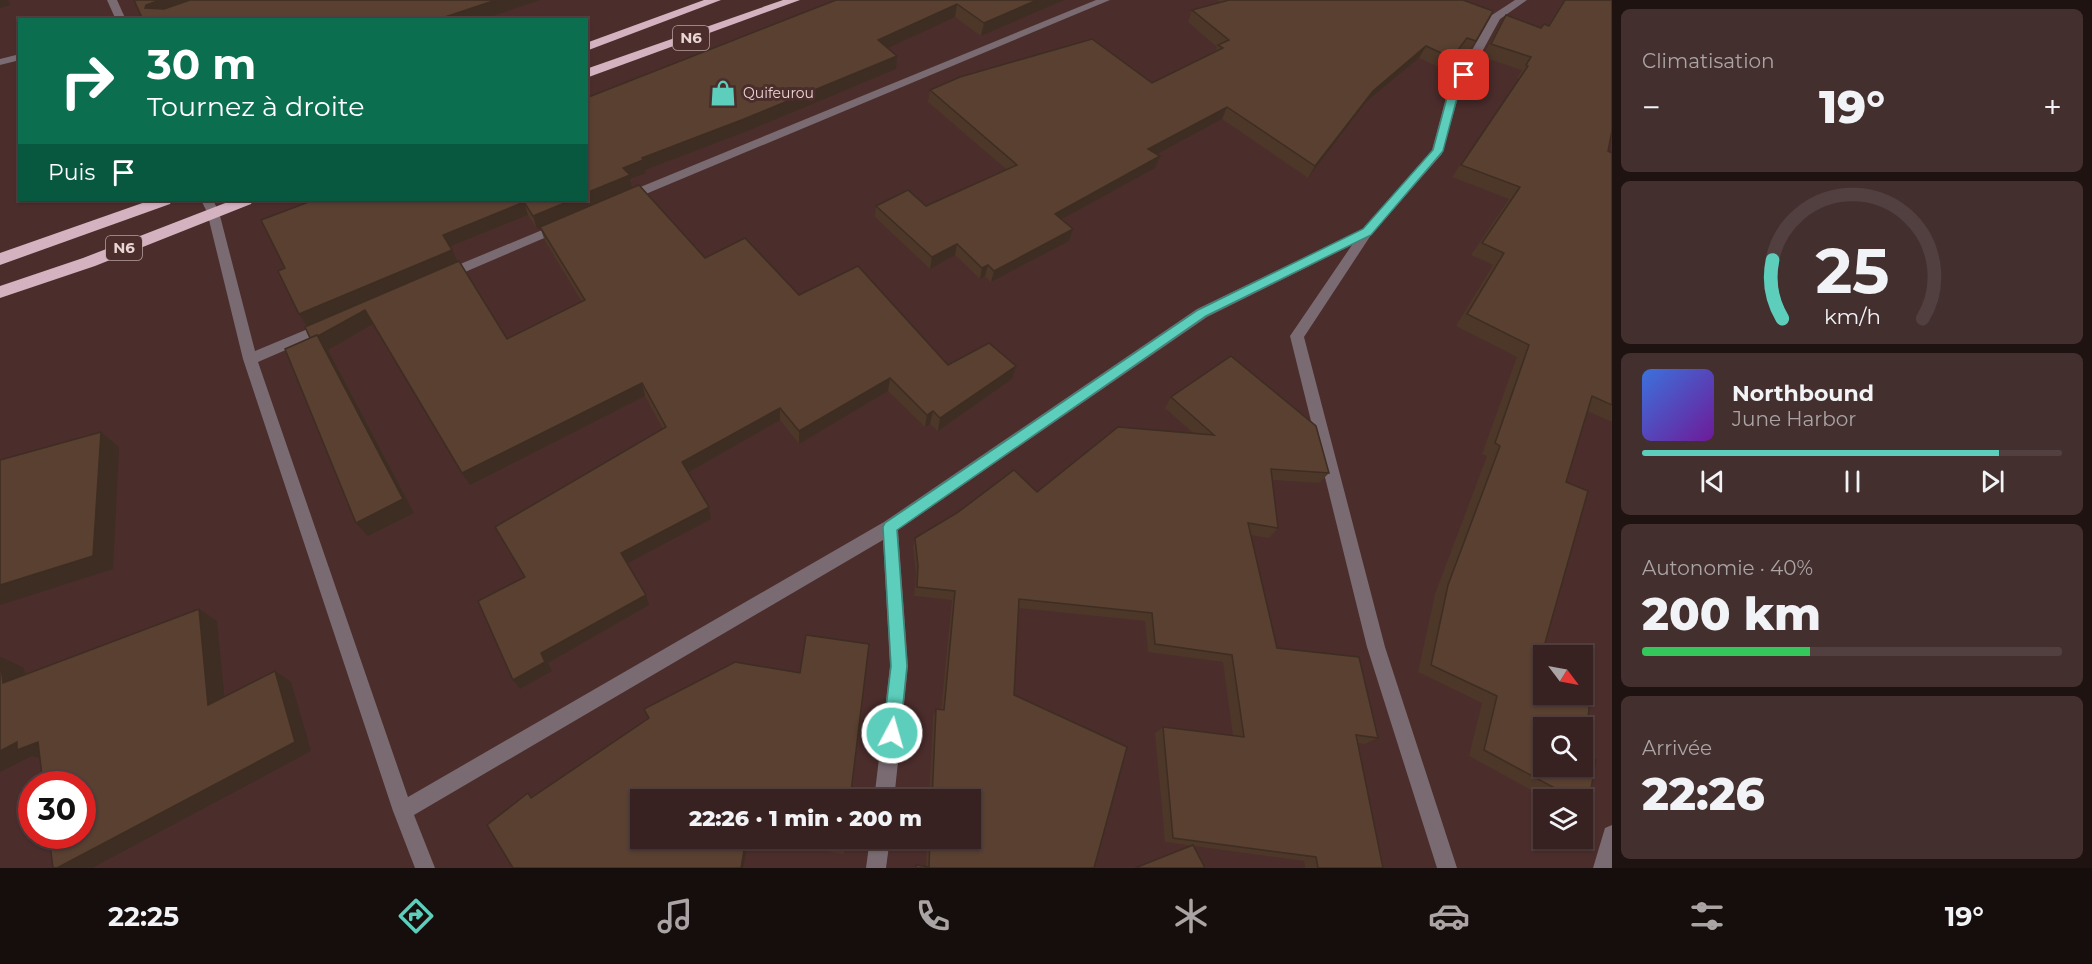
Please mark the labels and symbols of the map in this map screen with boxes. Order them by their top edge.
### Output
road number: N6 [673,26,709,50]
pin [1438,49,1489,100]
shop icon: Quifeurou [708,78,738,108]
place label: Quifeurou [743,84,814,102]
road number: N6 [106,236,142,260]
north arrow [1533,645,1593,705]
position arrow [860,701,924,765]
speed limit sign: 30 [18,771,96,849]

